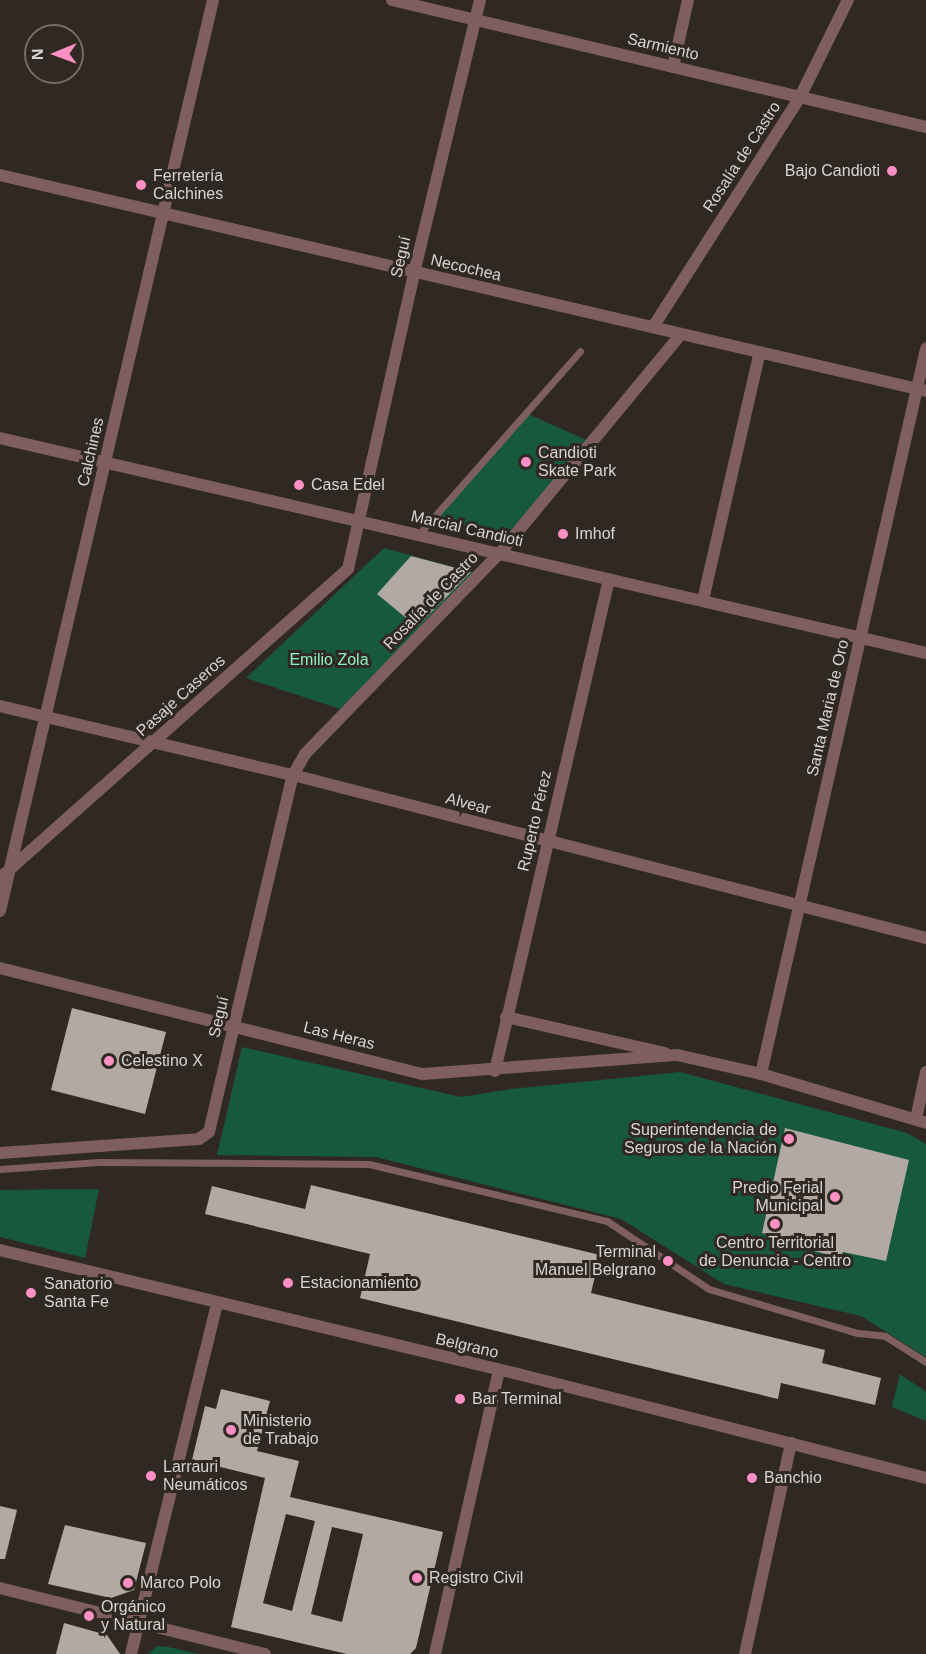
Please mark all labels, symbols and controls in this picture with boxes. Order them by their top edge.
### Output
north arrow [24,24,84,84]
street label: Sarmiento [625,29,701,65]
text: N [29,48,46,60]
street label: Rosalía de Castro [699,98,785,216]
place label: Bajo Candioti [785,161,880,181]
marker: Bajo Candioti [885,164,899,178]
place label: Ferretería Calchines [153,166,223,204]
marker: Ferretería Calchines [134,178,148,192]
street label: Seguí [387,234,415,280]
street label: Necochea [429,251,503,285]
street label: Calchines [74,416,108,488]
place label: Candioti Skate Park [538,443,616,481]
marker: Candioti Skate Park [519,455,533,469]
place label: Casa Edel [311,475,385,495]
marker: Casa Edel [292,478,306,492]
street label: Marcial Candioti [409,507,525,551]
place label: Imhof [575,524,615,544]
marker: Imhof [556,527,570,541]
street label: Rosalía de Castro [380,548,482,654]
street label: Santa Maria de Oro [803,638,853,778]
park label: Emilio Zola [289,650,369,670]
street label: Pasaje Caseros [133,651,229,741]
street label: Ruperto Pérez [514,769,556,873]
street label: Alvear [444,789,492,819]
street label: Seguí [205,994,233,1040]
street label: Las Heras [301,1018,377,1054]
place label: Celestino X [121,1051,203,1071]
marker: Celestino X [102,1054,116,1068]
place label: Superintendencia de Seguros de la Nación [624,1120,777,1158]
marker: Superintendencia de Seguros de la Nación [782,1132,796,1146]
place label: Predio Ferial Municipal [732,1178,823,1216]
marker: Predio Ferial Municipal [828,1190,842,1204]
marker: Centro Territorial de Denuncia - Centro [768,1217,782,1231]
place label: Centro Territorial de Denuncia - Centro [699,1233,851,1271]
place label: Terminal Manuel Belgrano [535,1242,656,1280]
marker: Terminal Manuel Belgrano [661,1254,675,1268]
place label: Estacionamiento [300,1273,418,1293]
place label: Sanatorio Santa Fe [44,1274,112,1312]
marker: Estacionamiento [281,1276,295,1290]
marker: Sanatorio Santa Fe [22,1284,40,1302]
street label: Belgrano [434,1329,500,1363]
place label: Bar Terminal [472,1389,562,1409]
marker: Bar Terminal [453,1392,467,1406]
place label: Ministerio de Trabajo [243,1411,319,1449]
marker: Ministerio de Trabajo [224,1423,238,1437]
place label: Larrauri Neumáticos [163,1457,247,1495]
place label: Banchio [764,1468,822,1488]
marker: Larrauri Neumáticos [144,1469,158,1483]
marker: Banchio [745,1471,759,1485]
place label: Registro Civil [429,1568,523,1588]
marker: Registro Civil [410,1571,424,1585]
place label: Marco Polo [140,1573,221,1593]
marker: Marco Polo [121,1576,135,1590]
place label: Orgánico y Natural [101,1597,166,1635]
marker: Orgánico y Natural [82,1609,96,1623]

